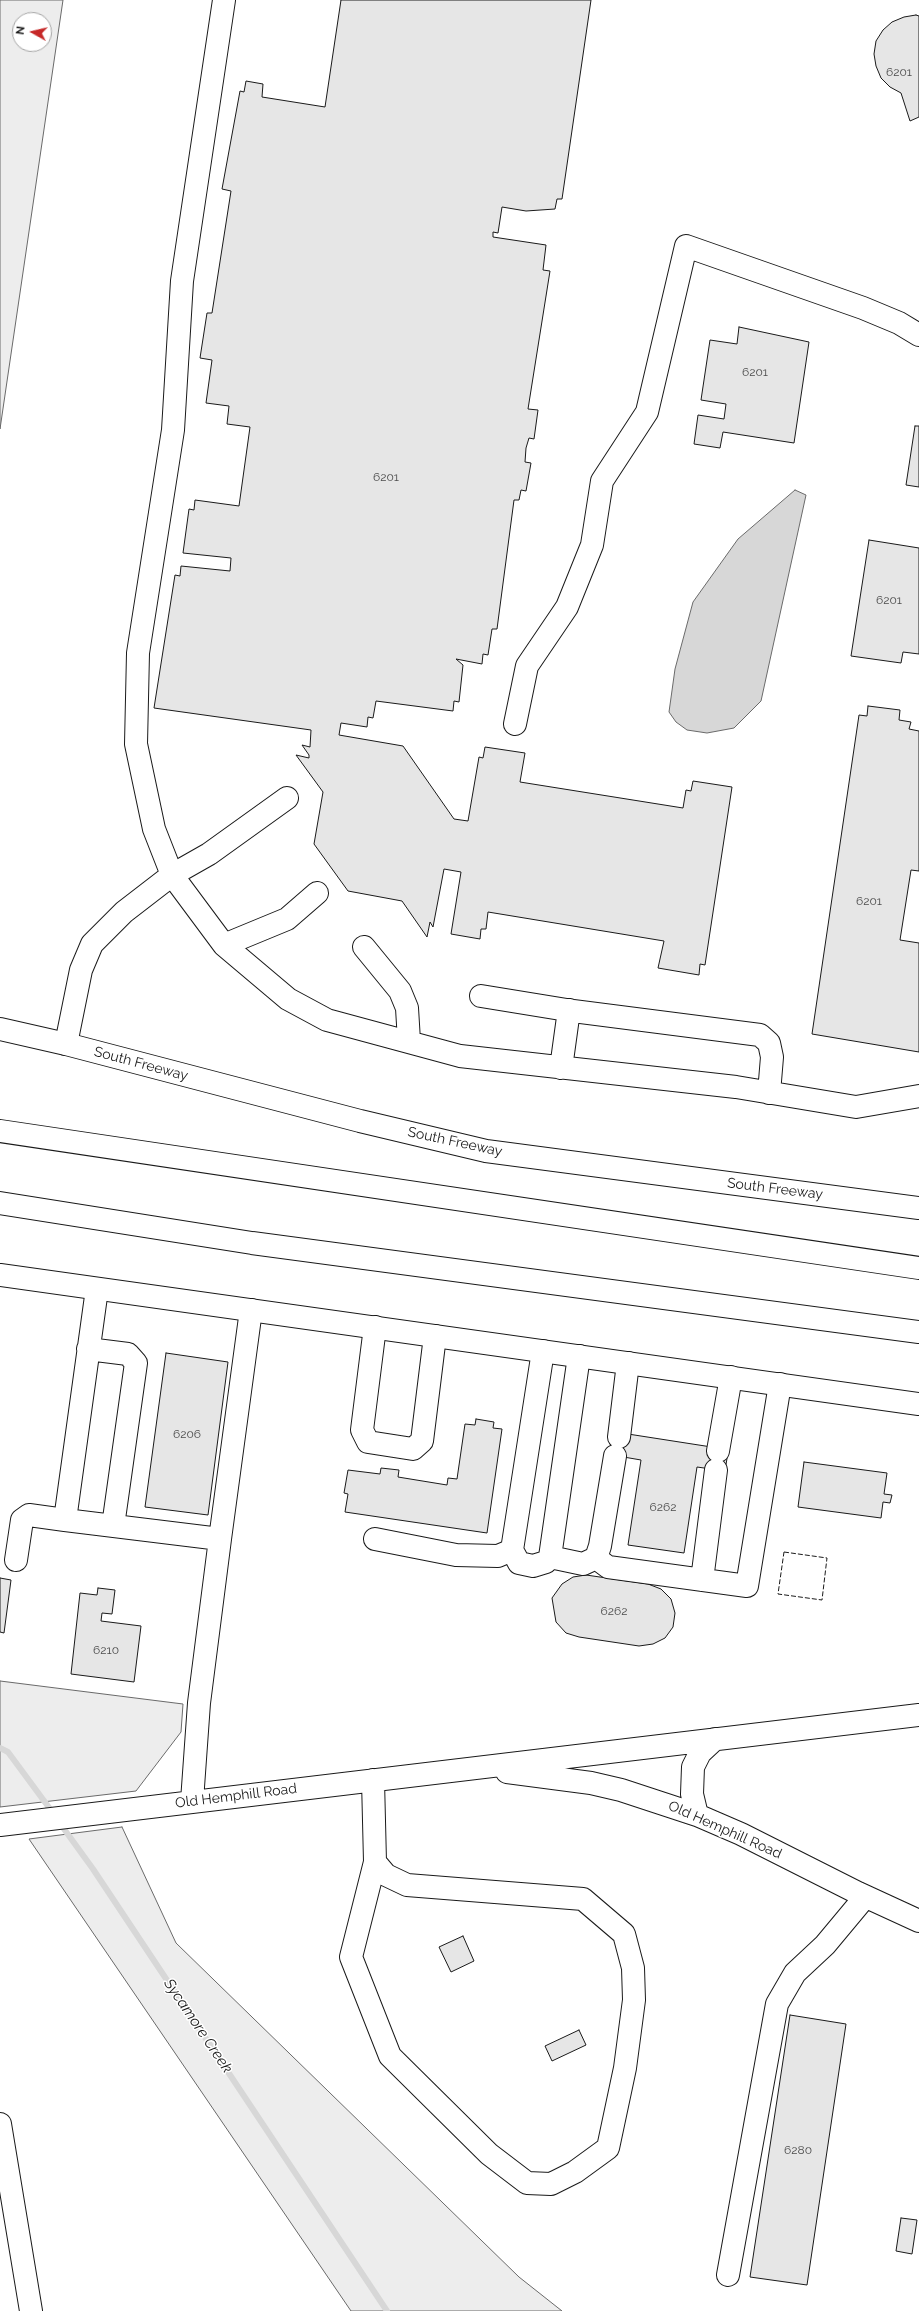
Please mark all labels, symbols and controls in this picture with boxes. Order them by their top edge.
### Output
north arrow [12,12,52,52]
text: N [14,25,28,35]
house number: 6201 [886,65,912,79]
house number: 6201 [742,365,768,379]
house number: 6201 [373,470,399,484]
house number: 6201 [876,593,902,607]
house number: 6201 [856,894,882,908]
street label: South Freeway [92,1043,190,1085]
street label: South Freeway [406,1124,504,1160]
street label: South Freeway [726,1175,824,1203]
house number: 6206 [173,1427,201,1441]
house number: 6262 [650,1500,676,1514]
house number: 6262 [601,1604,627,1618]
house number: 6210 [93,1643,119,1657]
street label: Old Hemphill Road [174,1780,298,1812]
street label: Old Hemphill Road [666,1797,784,1863]
water label: Sycamore Creek [160,1975,236,2077]
house number: 6280 [784,2143,812,2157]

